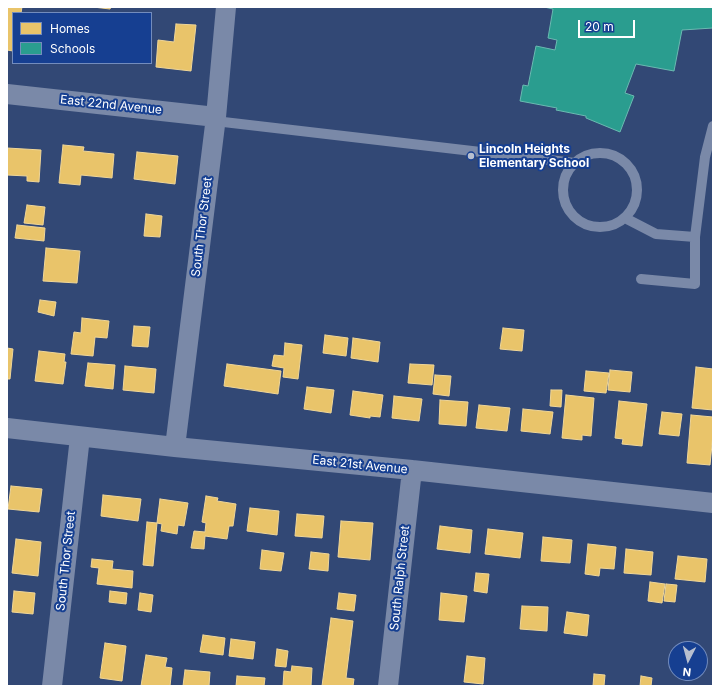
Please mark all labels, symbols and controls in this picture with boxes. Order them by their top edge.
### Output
legend [12,12,152,64]
scale bar [580,12,637,38]
text: 20 m [585,19,614,34]
text: Homes [50,21,90,36]
text: Schools [50,41,95,56]
street label: East 22nd Avenue [59,92,163,118]
place label: Lincoln Heights Elementary School [479,142,589,170]
marker: Lincoln Heights Elementary School [466,151,476,161]
street label: South Thor Street [189,176,215,278]
street label: East 21st Avenue [312,453,408,477]
street label: South Thor Street [54,510,78,612]
street label: South Ralph Street [387,525,413,631]
north arrow [668,641,708,681]
text: N [682,665,692,679]

